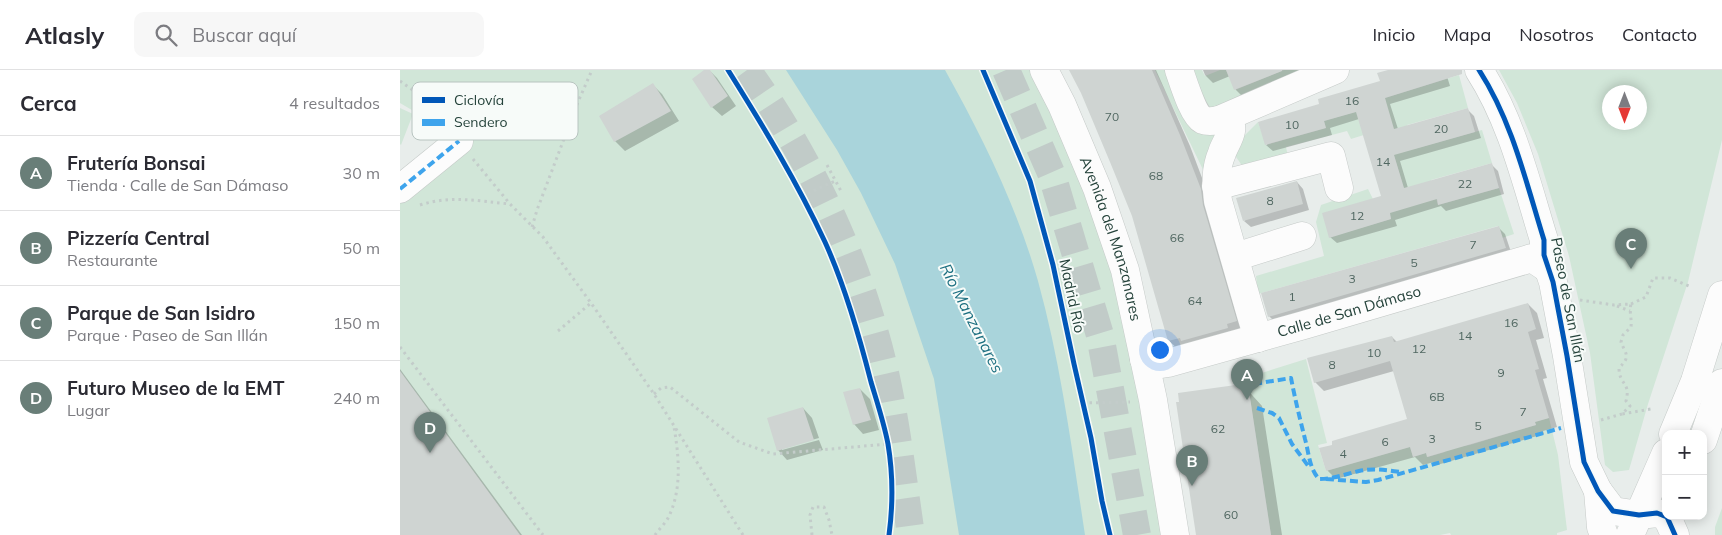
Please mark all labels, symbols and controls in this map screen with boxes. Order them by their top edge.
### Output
search box [134,12,484,57]
text: Atlasly [25,20,104,50]
icon: search [152,21,180,49]
text: Buscar aquí [192,23,296,47]
text: Inicio [1372,23,1415,46]
text: Mapa [1443,23,1491,46]
text: Nosotros [1519,23,1594,46]
text: Contacto [1622,23,1697,46]
legend [412,82,578,140]
north arrow [1602,85,1647,130]
text: Cerca [20,90,77,116]
text: Ciclovía [454,91,504,109]
text: 4 resultados [289,93,380,113]
house number: 16 [1345,93,1359,108]
house number: 70 [1105,109,1119,124]
text: Sendero [454,113,508,131]
house number: 10 [1285,117,1299,132]
house number: 20 [1434,121,1448,136]
text: Frutería Bonsai [67,151,205,175]
street label: Avenida del Manzanares [1076,153,1146,323]
house number: 14 [1376,154,1390,169]
text: A [30,163,42,183]
text: 30 m [343,163,380,183]
house number: 68 [1149,168,1163,183]
text: Tienda · Calle de San Dámaso [67,175,288,195]
house number: 22 [1458,176,1472,191]
house number: 8 [1266,193,1274,208]
house number: 12 [1350,208,1364,223]
text: Pizzería Central [67,226,210,250]
pin: C [1615,228,1647,269]
house number: 66 [1170,230,1184,245]
street label: Paseo de San Illán [1547,236,1590,364]
house number: 7 [1469,237,1477,252]
text: B [30,238,42,258]
text: 50 m [343,238,380,258]
text: Restaurante [67,250,158,270]
house number: 5 [1410,255,1418,270]
street label: Madrid Río [1055,257,1090,335]
water label: Río Manzanares [936,260,1008,376]
house number: 3 [1348,271,1356,286]
street label: Calle de San Dámaso [1275,281,1423,341]
house number: 1 [1288,289,1296,304]
house number: 64 [1188,293,1202,308]
text: Parque de San Isidro [67,301,255,325]
text: C [31,313,41,333]
text: 150 m [333,313,380,333]
house number: 16 [1504,315,1518,330]
text: Parque · Paseo de San Illán [67,325,268,345]
house number: 14 [1458,328,1472,343]
your location [1147,337,1173,363]
house number: 12 [1412,341,1426,356]
house number: 10 [1367,345,1381,360]
house number: 8 [1328,357,1336,372]
pin: A [1231,359,1263,400]
house number: 9 [1497,365,1505,380]
text: Futuro Museo de la EMT [67,376,284,400]
text: D [30,388,42,408]
text: 240 m [333,388,380,408]
house number: 6B [1429,389,1445,404]
text: Lugar [67,400,110,420]
house number: 7 [1519,404,1527,419]
pin: D [414,412,446,453]
house number: 5 [1474,418,1482,433]
house number: 62 [1211,421,1225,436]
map controls [1662,430,1707,520]
button: + [1662,430,1707,475]
house number: 3 [1428,431,1436,446]
house number: 6 [1381,434,1389,449]
pin: B [1176,445,1208,486]
house number: 4 [1339,446,1347,461]
button: − [1662,475,1707,520]
house number: 60 [1224,507,1238,522]

